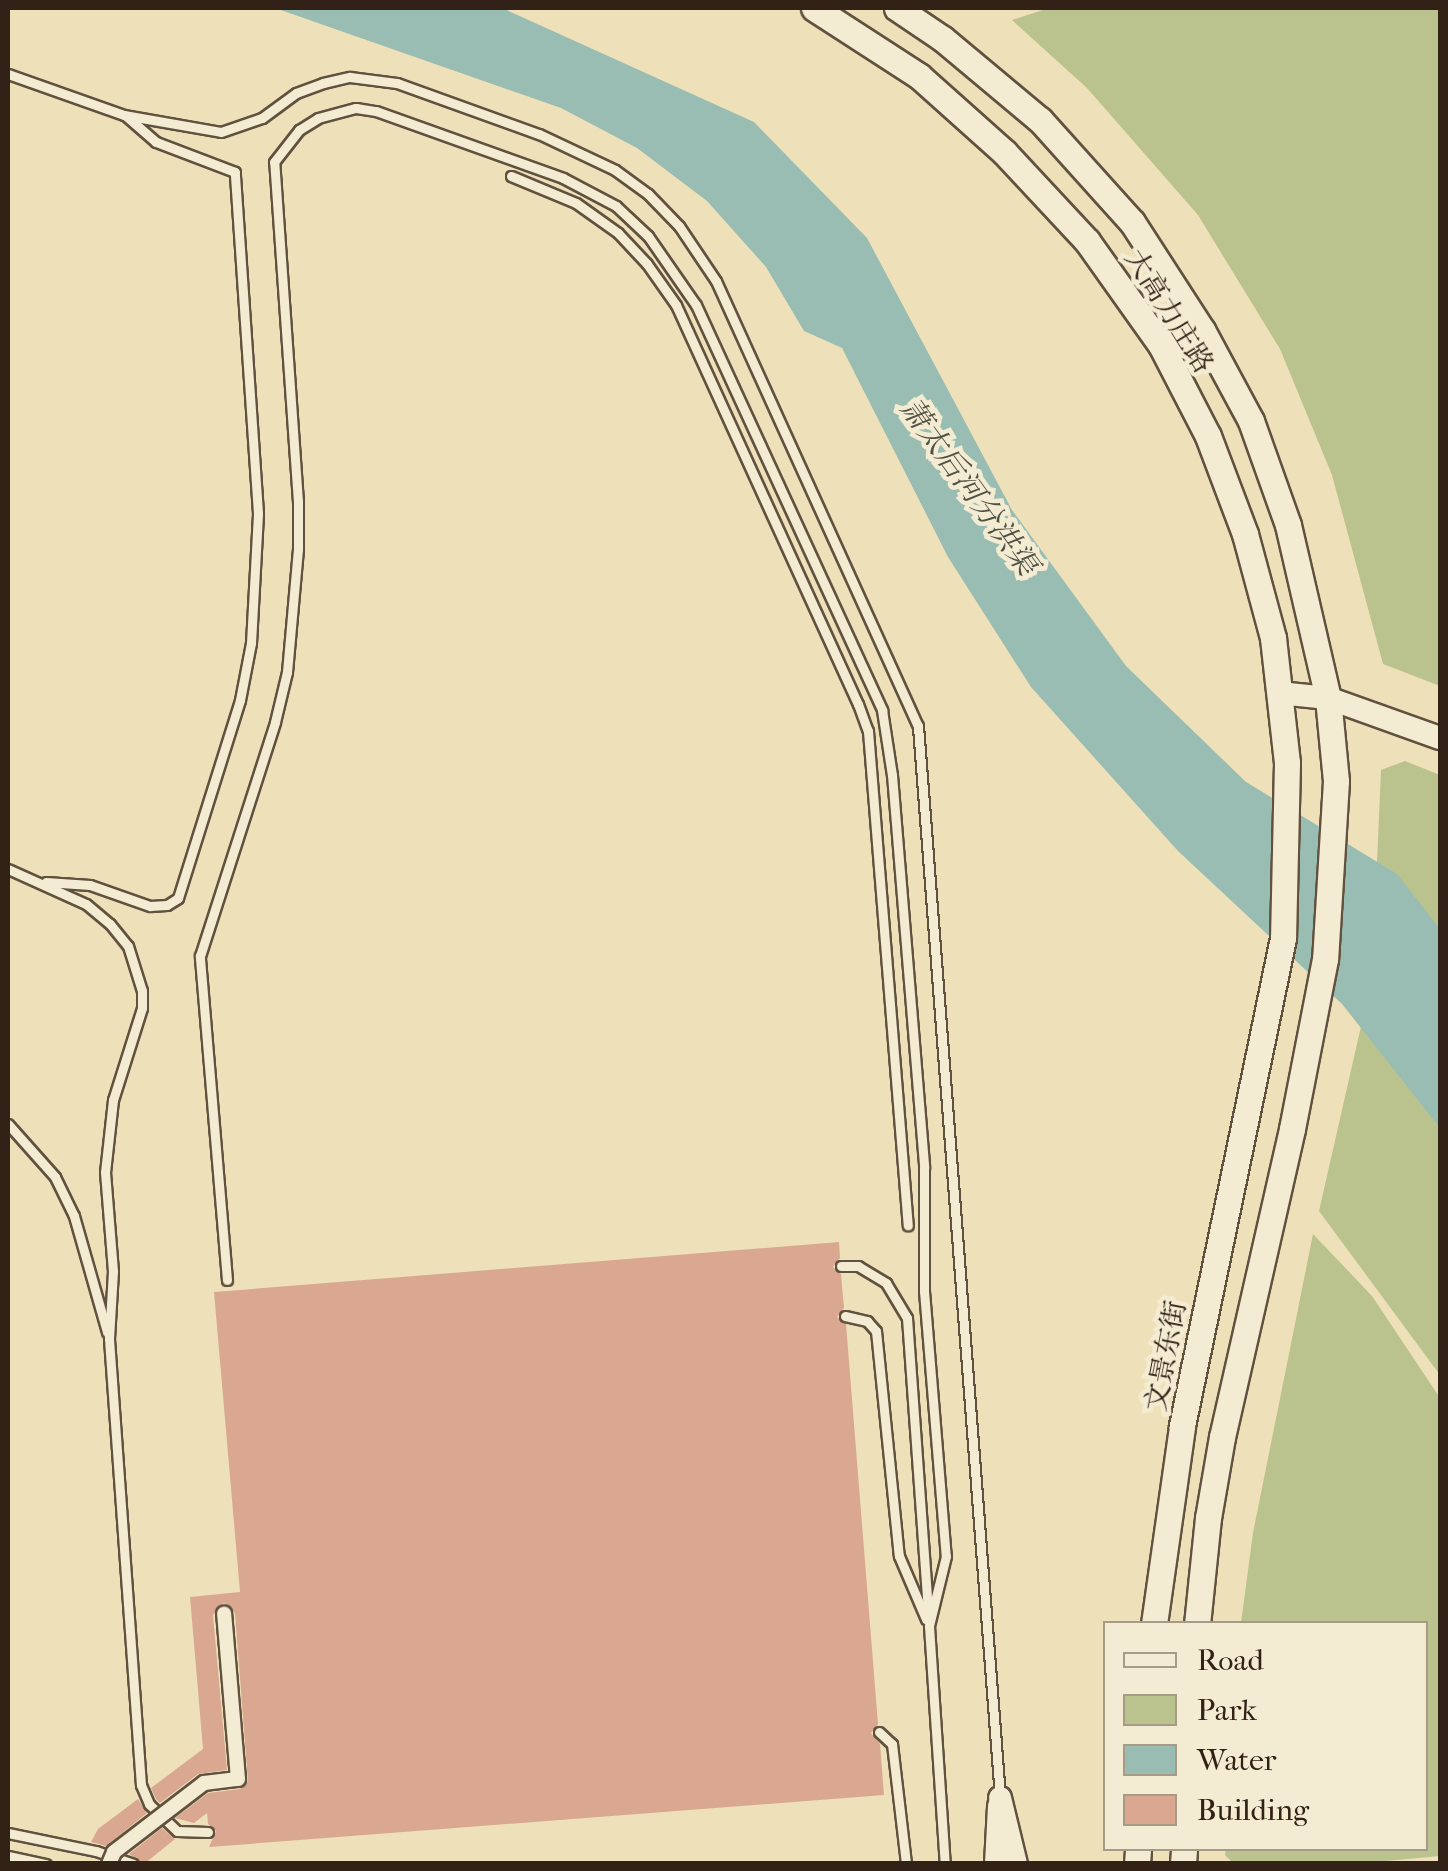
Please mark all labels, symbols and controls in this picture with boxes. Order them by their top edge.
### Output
street label: 大高力庄路 [1118,243,1220,379]
water label: 萧太后河分洪渠 [892,391,1044,583]
street label: 文景东街 [1139,1298,1193,1414]
legend [1103,1621,1428,1851]
text: Road [1197,1643,1264,1678]
text: Park [1197,1693,1257,1728]
text: Water [1197,1743,1277,1778]
text: Building [1197,1793,1309,1828]

